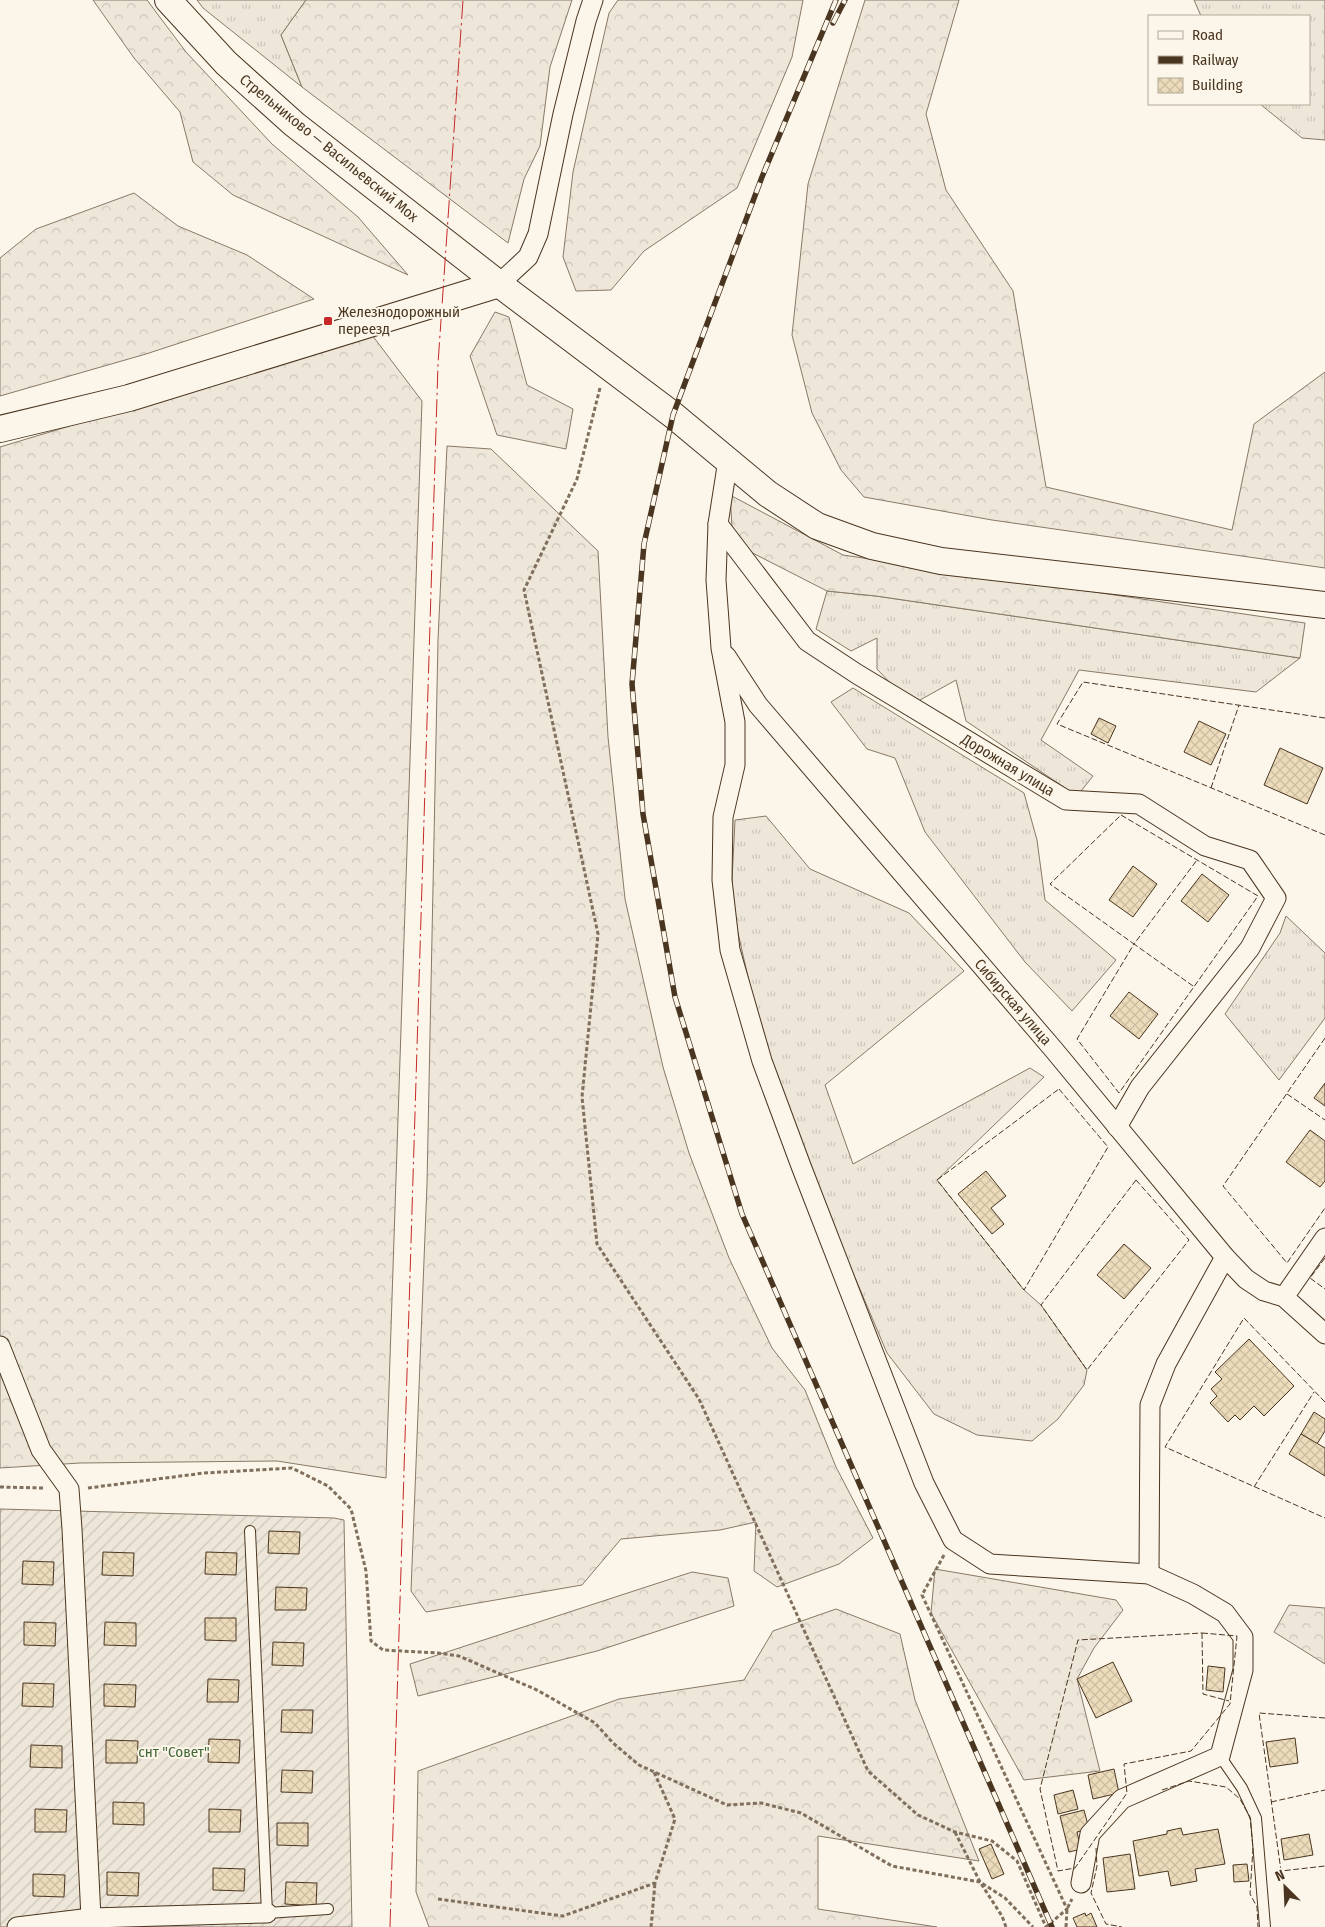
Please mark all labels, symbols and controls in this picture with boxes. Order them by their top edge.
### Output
legend [1148,15,1310,105]
text: Road [1192,26,1223,44]
text: Railway [1192,51,1239,69]
street label: Стрельниково — Васильевский Мох [236,70,422,226]
text: Building [1192,76,1243,94]
place label: Железнодорожный переезд [338,303,460,338]
marker: Железнодорожный переезд [322,315,334,327]
street label: Дорожная улица [957,730,1058,800]
street label: Сибирская улица [971,955,1055,1049]
park label: снт "Совет" [138,1743,210,1761]
north arrow [1260,1862,1310,1912]
text: N [1273,1866,1287,1885]

